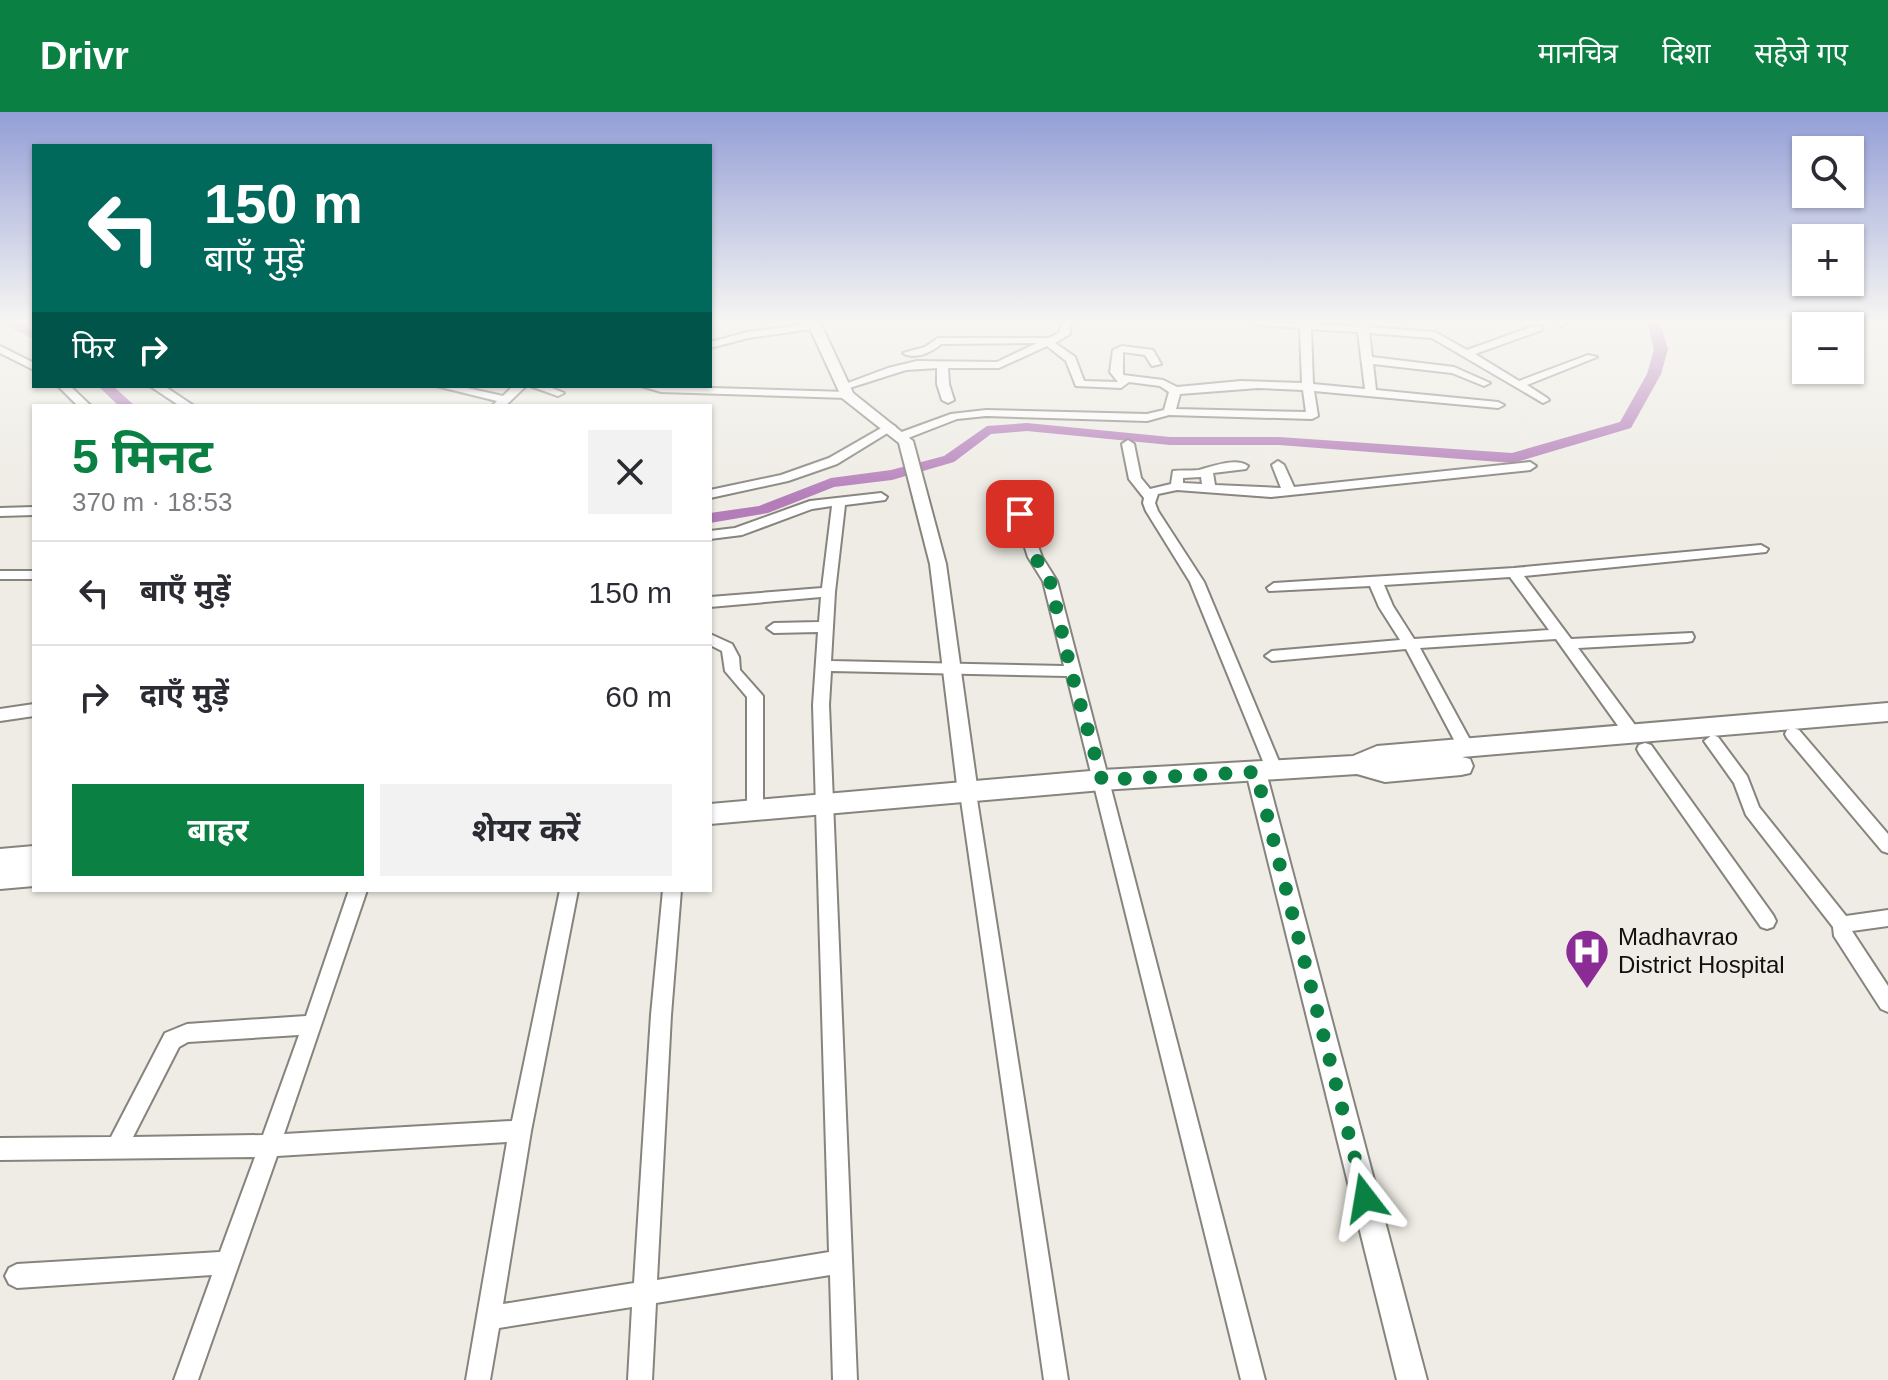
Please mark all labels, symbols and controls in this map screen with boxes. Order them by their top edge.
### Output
text: Drivr [40,35,129,77]
text: मानचित्र [1538,38,1618,69]
text: दिशा [1662,38,1710,69]
text: सहेजे गए [1754,38,1848,69]
map controls [1792,136,1864,384]
button: search [1792,136,1864,208]
text: 150 m [204,172,363,235]
icon: left [72,176,176,280]
button: + [1792,224,1864,296]
text: बाएँ मुड़ें [204,238,305,279]
button: − [1792,312,1864,384]
icon: right [131,328,175,372]
text: फिर [72,331,115,364]
text: 5 मिनट [72,430,213,483]
button: close [588,430,672,514]
pin [986,480,1054,548]
text: 370 m · 18:53 [72,487,232,517]
icon: arrive [998,492,1042,536]
icon: left [72,571,116,615]
text: बाएँ मुड़ें [140,574,231,607]
text: 150 m [589,576,672,609]
icon: right [72,675,116,719]
text: दाएँ मुड़ें [140,678,229,711]
text: 60 m [605,680,672,713]
button: बाहर [72,784,364,876]
button: शेयर करें [380,784,672,876]
place label: Madhavrao District Hospital [1618,923,1785,978]
hospital icon: Madhavrao District Hospital [1563,927,1611,990]
position arrow [1323,1156,1407,1240]

